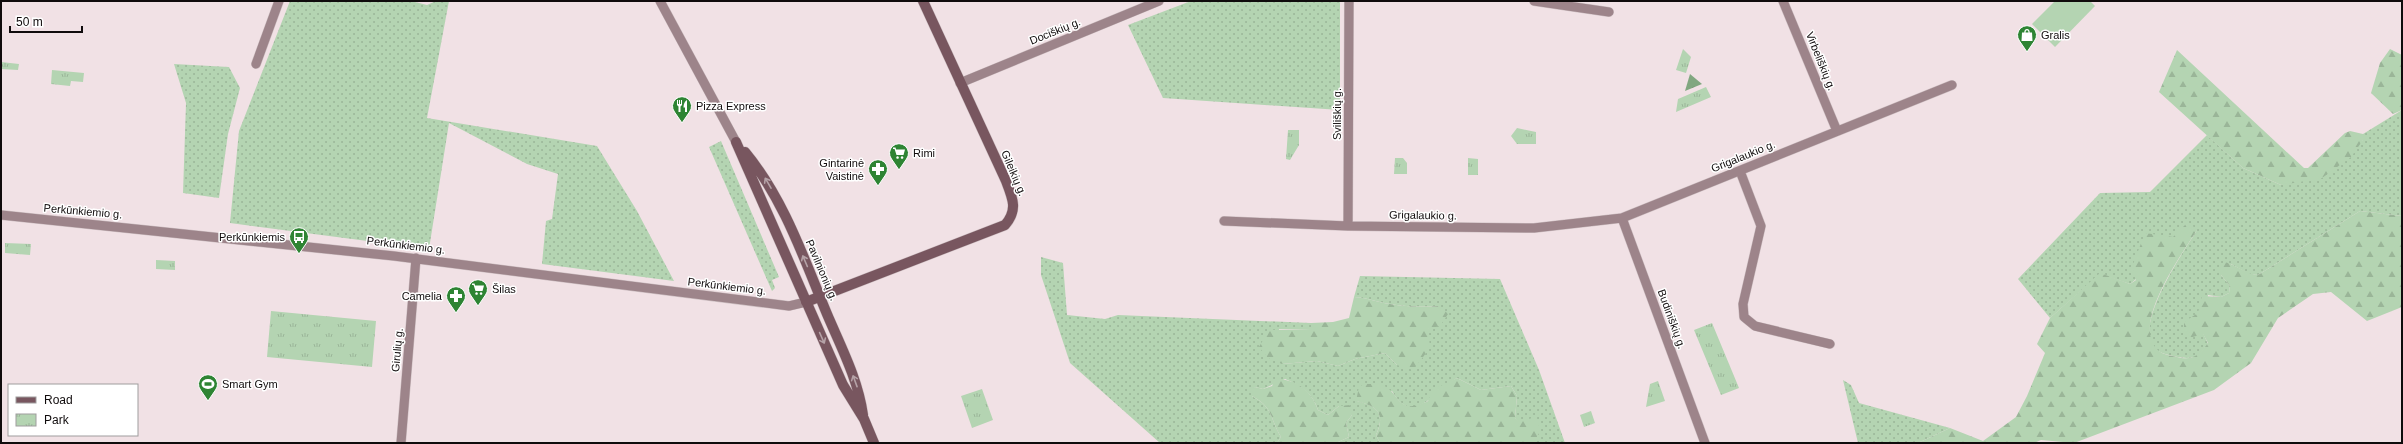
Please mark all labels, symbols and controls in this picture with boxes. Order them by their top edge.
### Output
scale bar [10,8,82,34]
text: 50 m [16,15,43,29]
street label: Dociškių g. [1028,15,1082,47]
shop icon: Gralis [2016,24,2038,52]
place label: Gralis [2041,29,2070,41]
street label: Virbeliškių g. [1804,30,1838,92]
street label: Sviliškių g. [1331,88,1343,140]
restaurant icon: Pizza Express [671,95,693,123]
place label: Pizza Express [696,100,766,112]
street label: Grigalaukio g. [1709,138,1777,174]
supermarket icon: Rimi [888,142,910,170]
place label: Rimi [913,147,935,159]
street label: Gileikių g. [999,148,1029,198]
place label: Gintarinė Vaistinė [819,157,864,182]
pharmacy icon: Gintarinė Vaistinė [867,158,889,186]
one-way arrow [764,177,772,189]
street label: Perkūnkiemio g. [43,202,123,220]
street label: Grigalaukio g. [1389,208,1457,222]
bus stop icon: Perkūnkiemis [288,226,310,254]
place label: Perkūnkiemis [219,231,285,243]
street label: Perkūnkiemio g. [366,234,446,256]
street label: Pavilnionių g. [804,238,840,302]
one-way arrow [801,255,808,267]
street label: Perkūnkiemio g. [687,275,767,297]
supermarket icon: Šilas [467,278,489,306]
place label: Šilas [492,283,516,295]
pharmacy icon: Camelia [445,285,467,313]
street label: Budiniškių g. [1656,288,1688,350]
place label: Camelia [402,290,443,302]
street label: Girulių g. [389,328,405,372]
one-way arrow [819,332,826,344]
sports icon: Smart Gym [197,373,219,401]
one-way arrow [851,374,858,387]
place label: Smart Gym [222,378,278,390]
legend [8,384,138,436]
text: Road [44,393,73,407]
text: Park [44,413,70,427]

